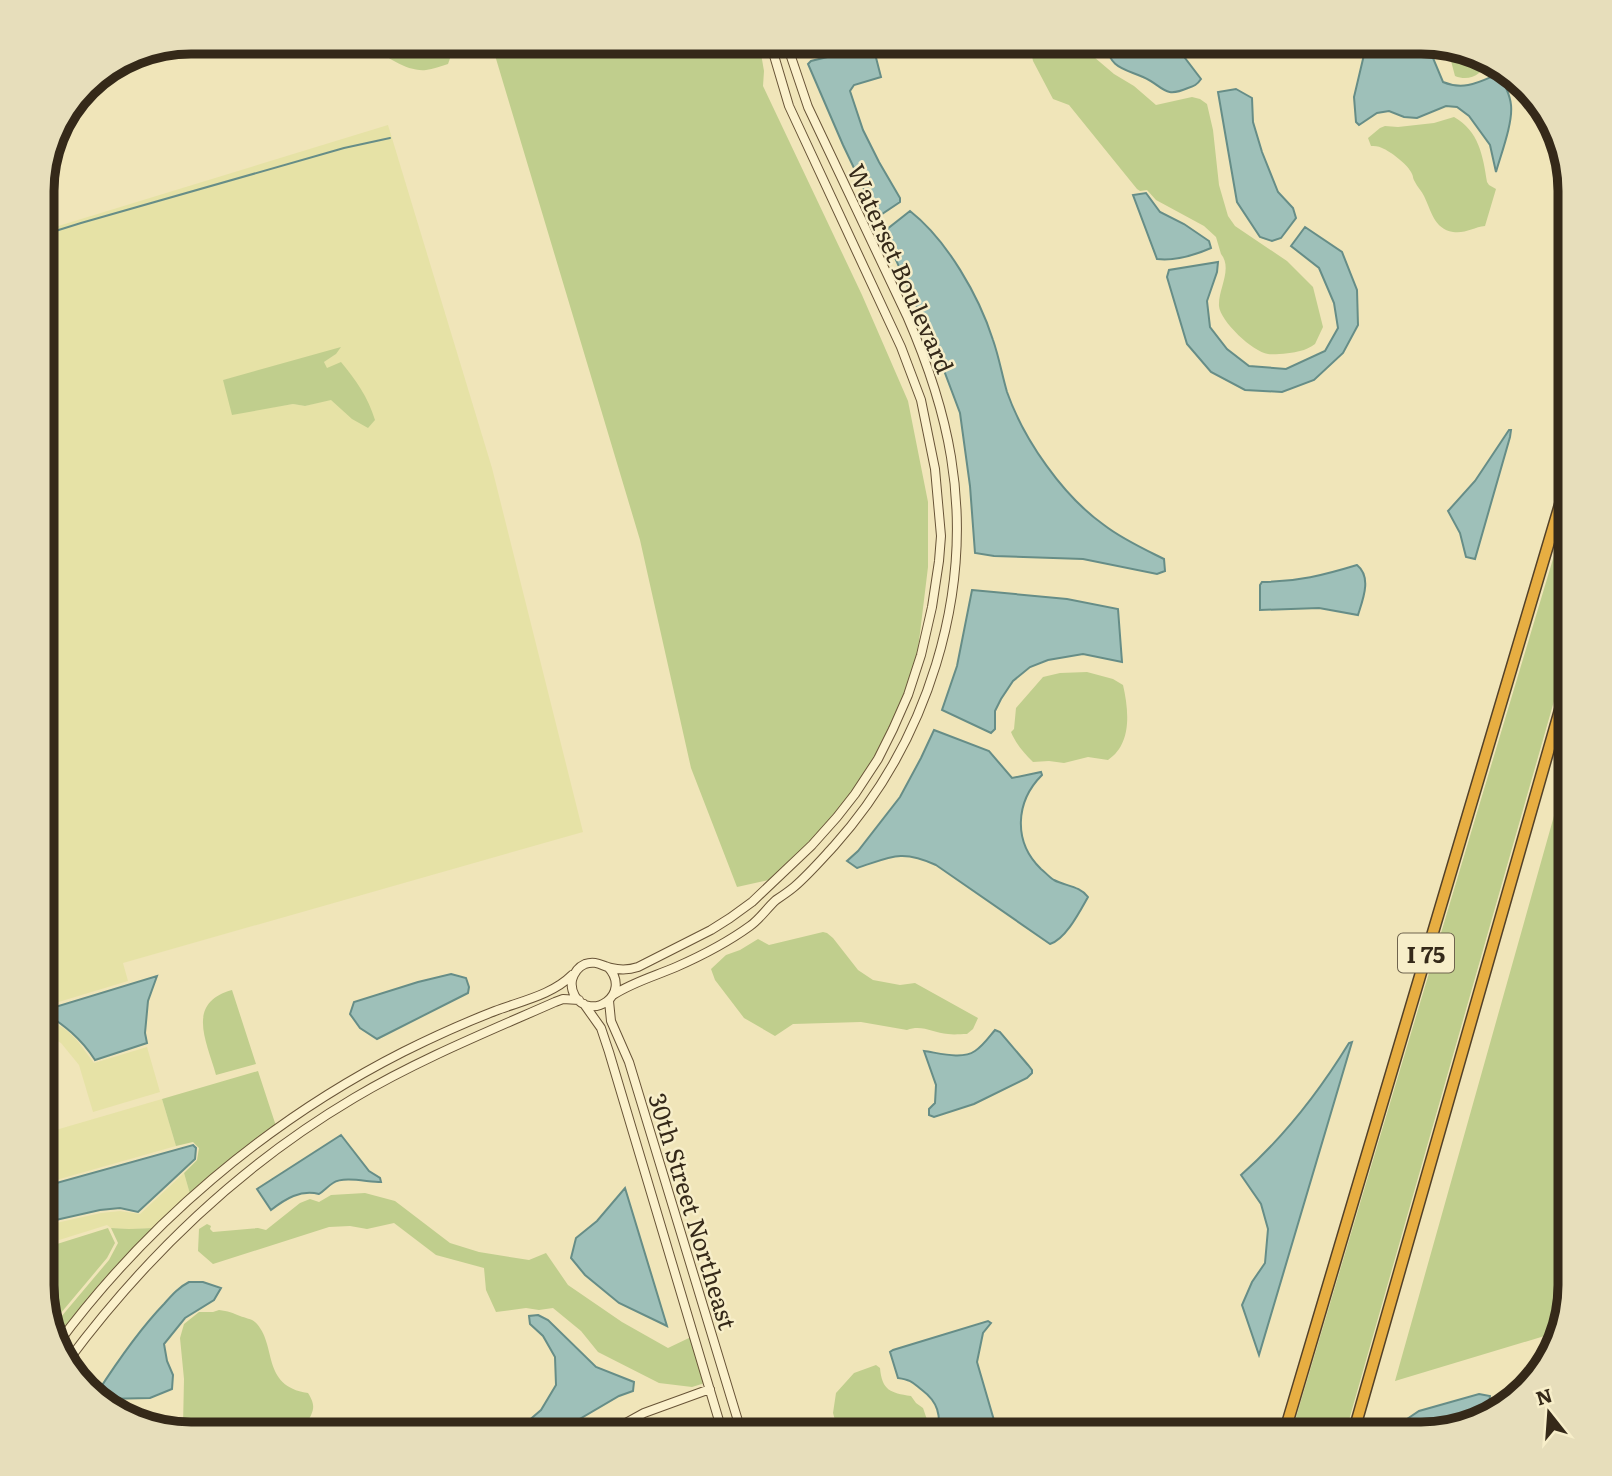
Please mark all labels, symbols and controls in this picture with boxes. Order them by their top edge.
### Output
street label: Waterset Boulevard [840,158,964,379]
road number: I 75 [1398,934,1454,972]
street label: 30th Street Northeast [641,1088,747,1334]
north arrow [1514,1378,1584,1448]
text: N [1532,1380,1556,1412]

